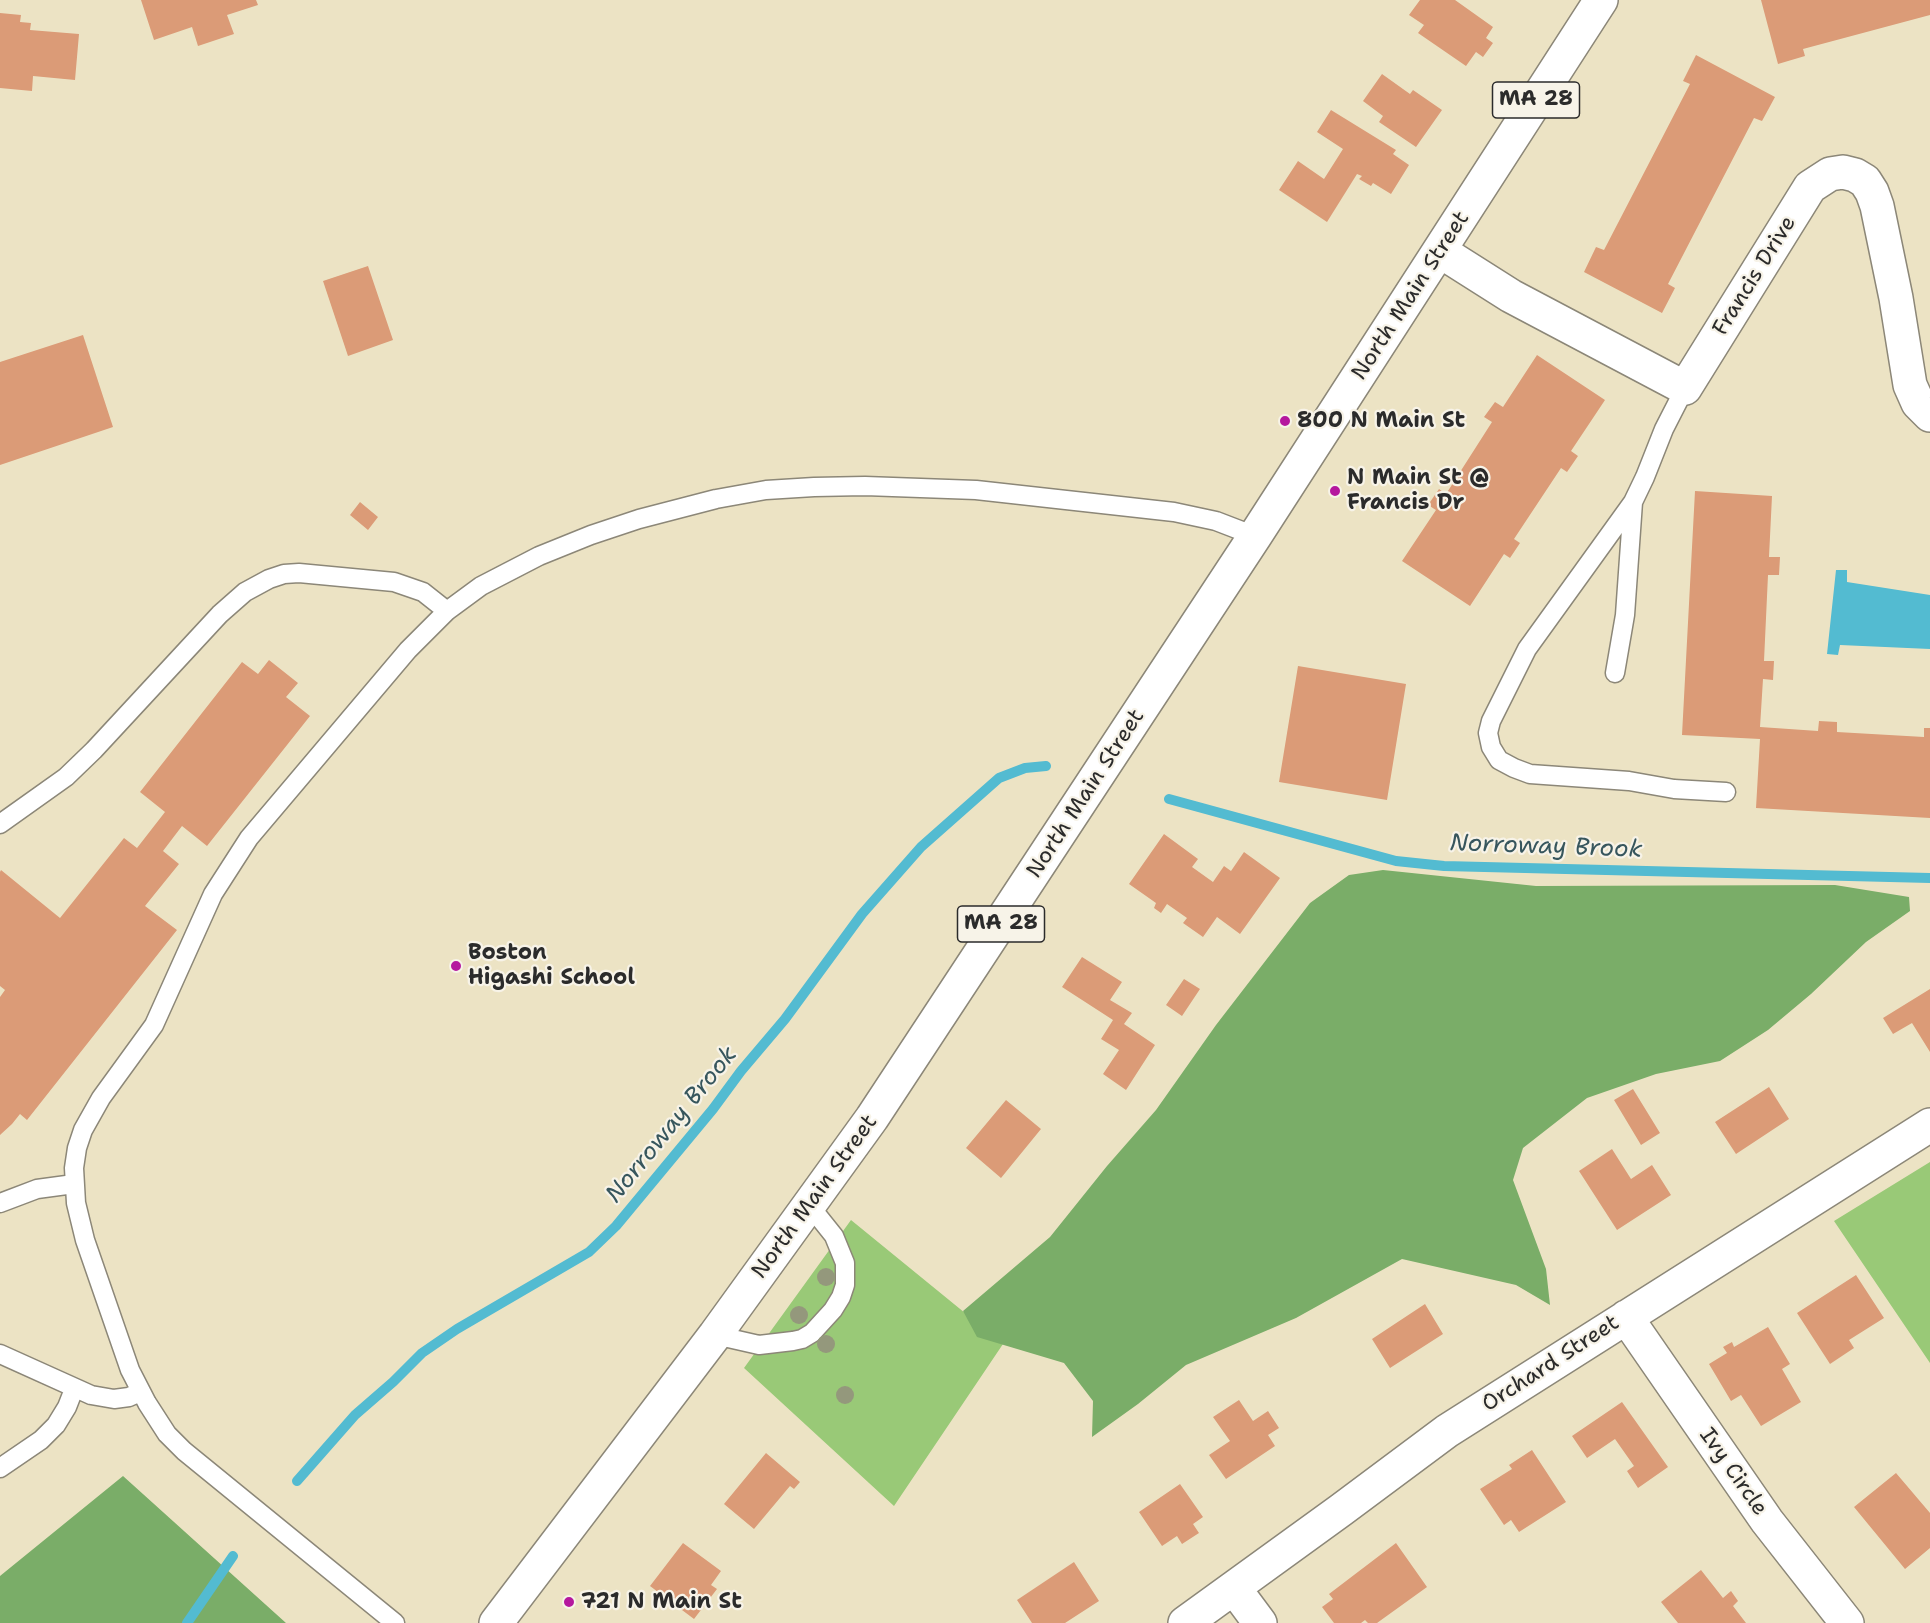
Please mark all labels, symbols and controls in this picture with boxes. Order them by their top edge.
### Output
road number: MA 28 [1492,82,1580,118]
street label: North Main Street [1347,207,1475,385]
street label: Francis Drive [1708,211,1802,341]
place label: 800 N Main St [1297,408,1465,434]
marker: 800 N Main St [1278,414,1292,428]
place label: N Main St @ Francis Dr [1347,465,1489,516]
marker: N Main St @ Francis Dr [1328,484,1342,498]
street label: North Main Street [1022,705,1150,883]
water label: Norroway Brook [1449,829,1643,865]
road number: MA 28 [958,906,1044,942]
place label: Boston Higashi School [468,940,635,992]
marker: Boston Higashi School [449,959,463,973]
water label: Norroway Brook [600,1041,744,1209]
street label: North Main Street [747,1110,883,1284]
street label: Orchard Street [1478,1310,1624,1418]
street label: Ivy Circle [1693,1423,1773,1521]
place label: 721 N Main St [581,1589,742,1615]
marker: 721 N Main St [562,1595,576,1609]

